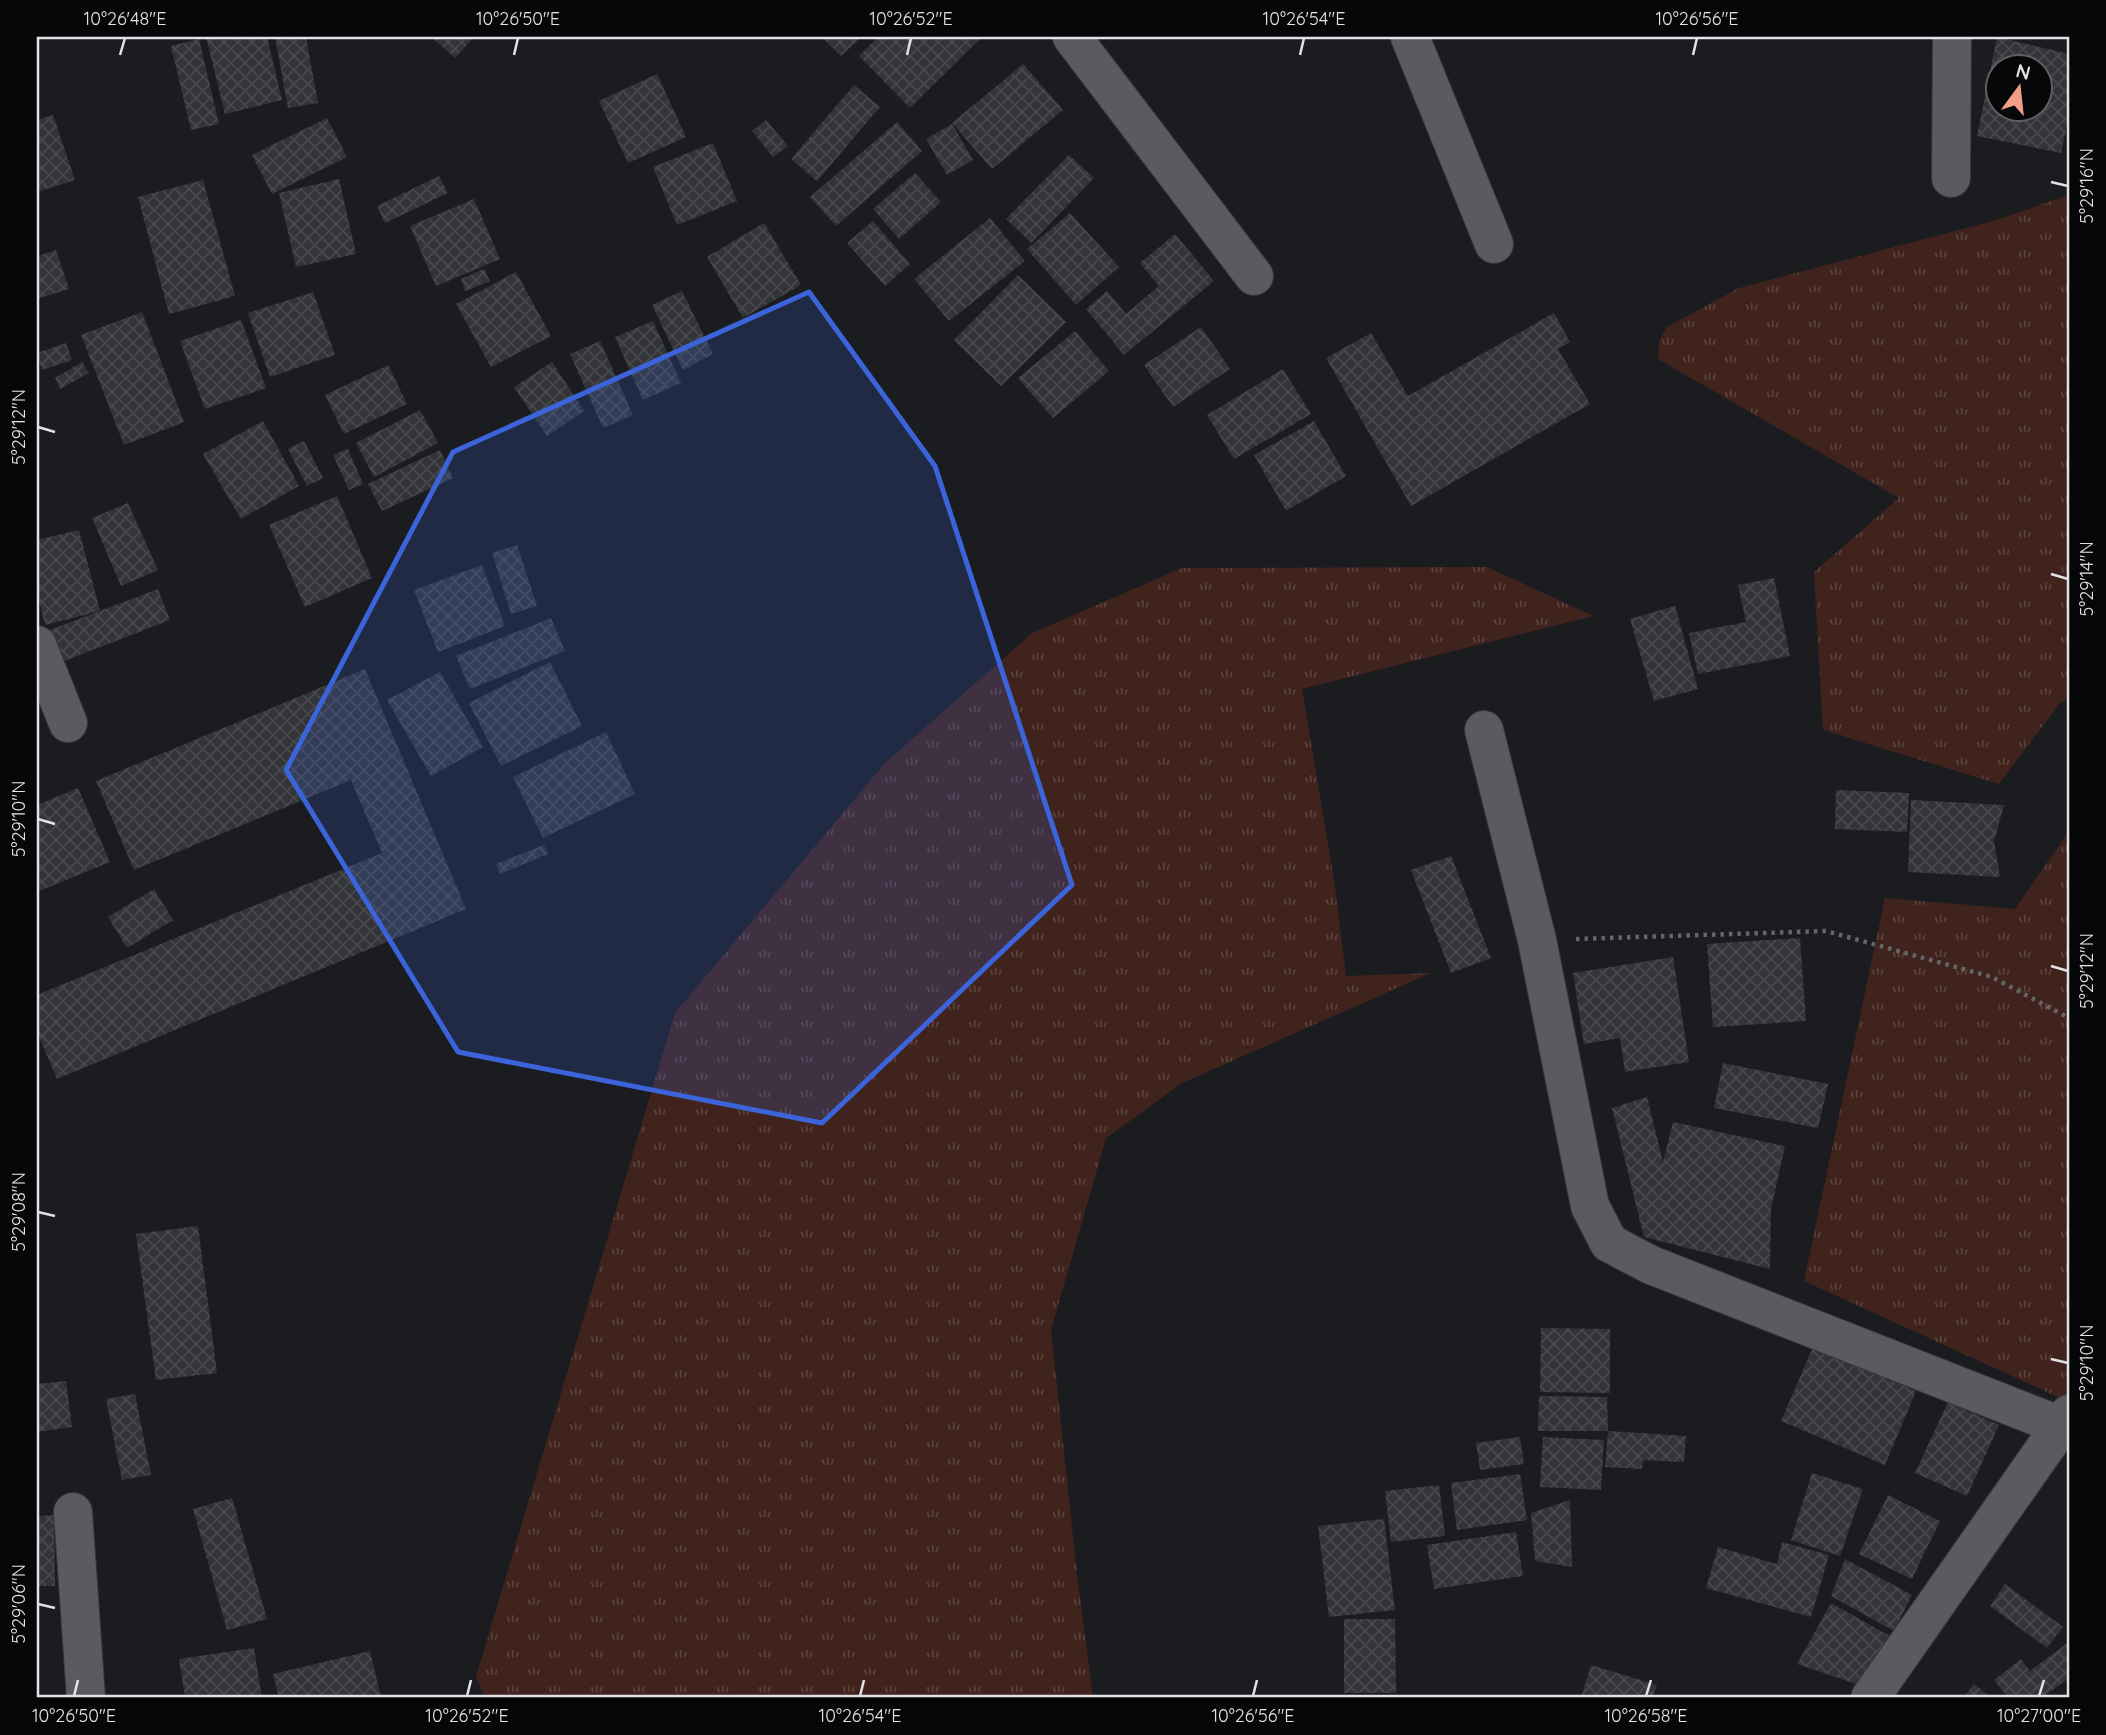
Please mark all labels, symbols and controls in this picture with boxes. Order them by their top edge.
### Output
text: 10°26'48"E [84,7,166,30]
text: 10°26'50"E [476,7,560,30]
text: 10°26'52"E [869,7,953,30]
text: 10°26'54"E [1263,7,1345,30]
text: 10°26'56"E [1655,7,1739,30]
north arrow [1983,52,2054,122]
text: N [2014,58,2033,85]
text: 5°29'16"N [2075,148,2098,224]
text: 5°29'12"N [7,389,30,465]
text: 5°29'14"N [2075,541,2098,617]
text: 5°29'10"N [7,781,30,857]
text: 5°29'12"N [2075,933,2098,1009]
text: 5°29'08"N [7,1172,30,1252]
text: 5°29'10"N [2075,1325,2098,1401]
text: 5°29'06"N [7,1564,30,1644]
text: 10°26'50"E [32,1704,116,1727]
text: 10°26'52"E [425,1704,509,1727]
text: 10°26'54"E [819,1704,901,1727]
text: 10°26'56"E [1211,1704,1295,1727]
text: 10°26'58"E [1604,1704,1688,1727]
text: 10°27'00"E [1997,1704,2081,1727]

